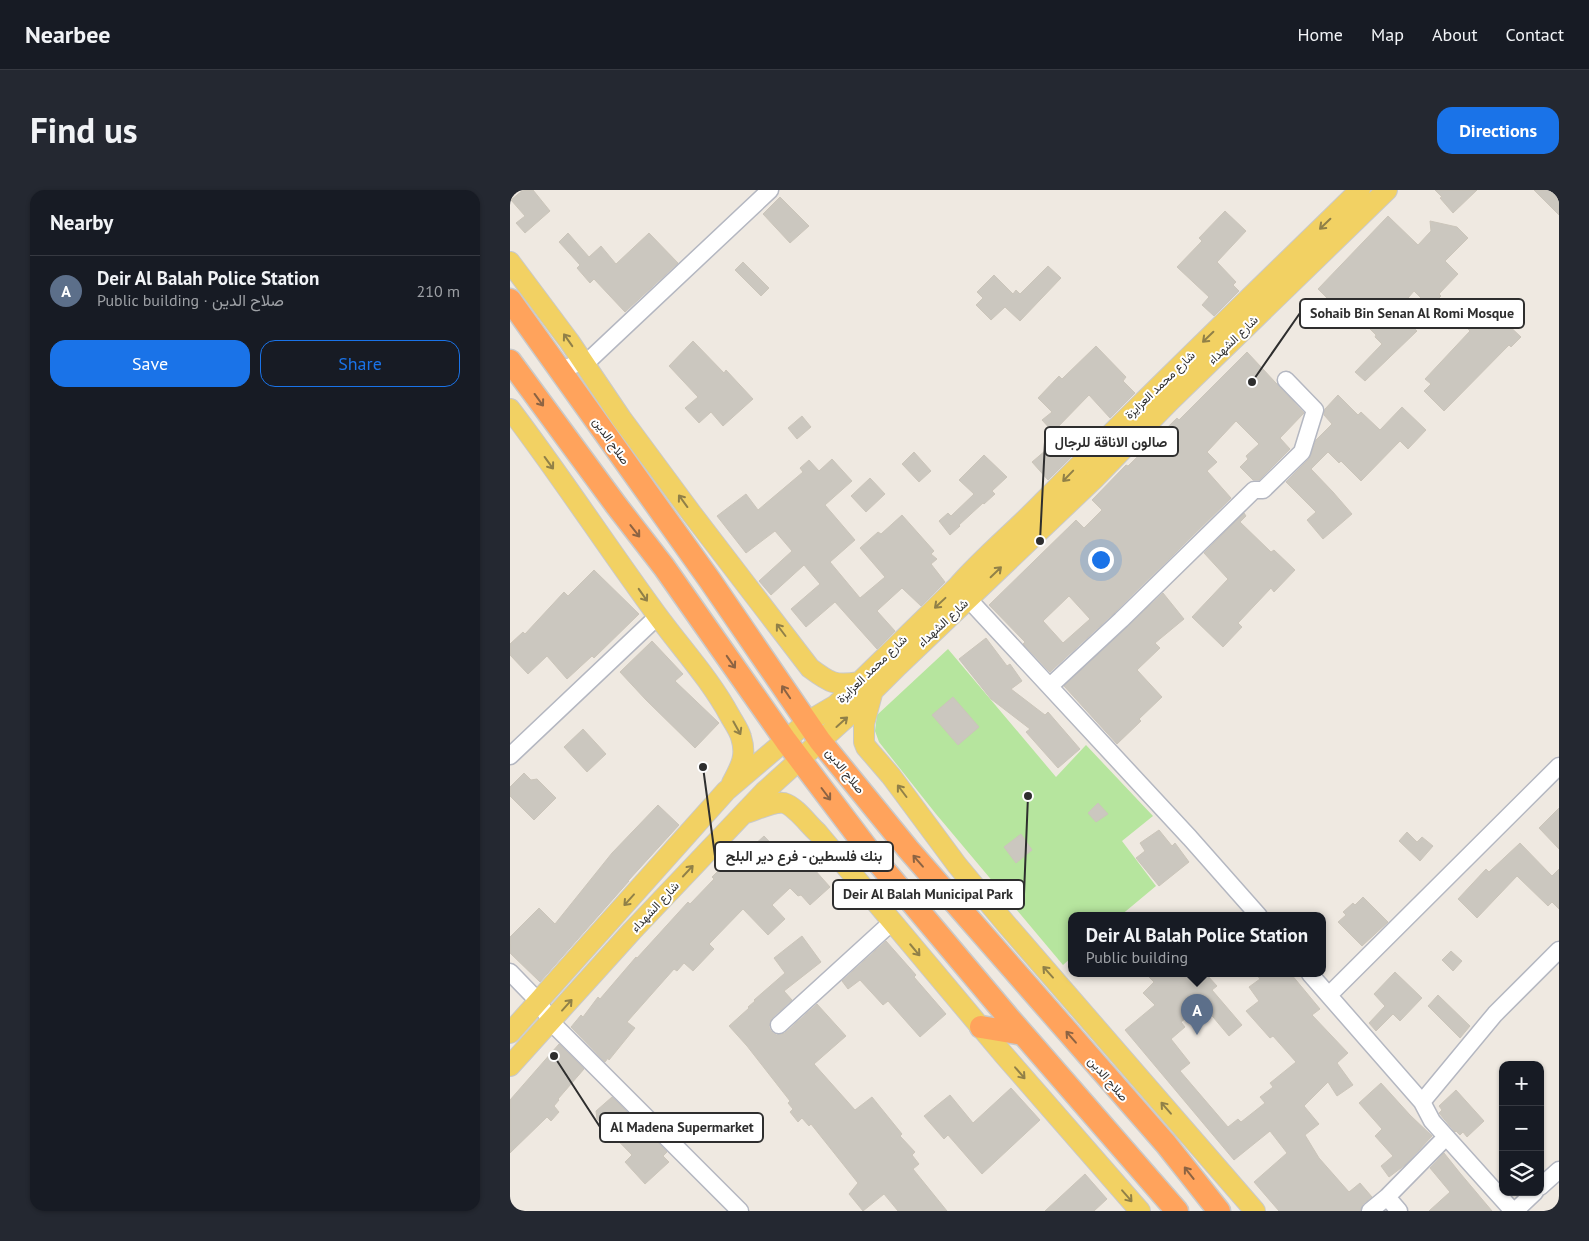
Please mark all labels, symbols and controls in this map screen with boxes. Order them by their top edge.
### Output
text: Nearbee [25,19,110,50]
text: Home [1297,23,1343,46]
text: Map [1371,23,1404,46]
text: About [1432,23,1478,46]
text: Contact [1506,23,1564,46]
text: Find us [30,107,138,153]
button: Directions [1437,107,1559,154]
text: Nearby [50,209,113,236]
one-way arrow [1319,218,1331,230]
text: Deir Al Balah Police Station [97,266,319,290]
text: A [61,281,71,301]
text: 210 m [417,281,460,301]
text: Public building · صلاح الدين [97,290,284,310]
callout: Sohaib Bin Senan Al Romi Mosque [1300,299,1524,328]
text: Sohaib Bin Senan Al Romi Mosque [1310,304,1514,322]
street label: شارع الشهداء [1205,312,1262,369]
one-way arrow [1202,331,1215,343]
one-way arrow [563,333,573,347]
button: Save [50,340,250,387]
button: Share [260,340,460,387]
street label: شارع محمد العزايزة [1122,347,1199,423]
one-way arrow [534,393,544,407]
street label: صلاح الدين [588,414,633,468]
callout: صالون الاناقة للرجال [1045,427,1178,456]
text: صالون الاناقة للرجال [1055,433,1168,451]
one-way arrow [544,455,554,469]
one-way arrow [1062,470,1074,483]
one-way arrow [678,494,688,508]
one-way arrow [630,524,641,537]
your location [1088,547,1114,573]
one-way arrow [990,567,1002,579]
one-way arrow [638,588,648,602]
street label: شارع الشهداء [914,595,972,651]
one-way arrow [934,597,946,609]
one-way arrow [776,623,786,637]
street label: شارع محمد العزايزة [834,631,911,707]
one-way arrow [726,655,736,669]
one-way arrow [781,685,791,699]
one-way arrow [835,716,848,728]
one-way arrow [732,720,742,734]
street label: صلاح الدين [821,745,868,798]
one-way arrow [897,785,908,798]
one-way arrow [821,787,831,801]
callout: بنك فلسطين - فرع دير البلح [715,842,893,871]
text: بنك فلسطين - فرع دير البلح [726,847,882,866]
one-way arrow [913,855,924,868]
one-way arrow [682,865,694,878]
street label: شارع الشهداء [627,878,683,936]
callout: Deir Al Balah Municipal Park [833,880,1024,909]
text: Deir Al Balah Municipal Park [843,885,1013,903]
one-way arrow [623,894,635,907]
popup [1068,912,1326,977]
text: Deir Al Balah Police Station [1086,923,1308,947]
one-way arrow [909,943,921,956]
text: Public building [1086,947,1188,967]
one-way arrow [1042,966,1054,979]
pin: A [1181,994,1213,1035]
one-way arrow [561,998,572,1011]
one-way arrow [1065,1030,1077,1043]
street label: صلاح الدين [1084,1053,1132,1105]
map controls [1499,1061,1544,1196]
button: + [1499,1061,1544,1106]
one-way arrow [1015,1067,1026,1080]
one-way arrow [1160,1102,1171,1115]
button: − [1499,1106,1544,1151]
callout: Al Madena Supermarket [600,1113,763,1142]
text: Al Madena Supermarket [610,1118,754,1136]
button: layers [1499,1151,1544,1196]
one-way arrow [1183,1167,1194,1180]
one-way arrow [1121,1189,1132,1202]

